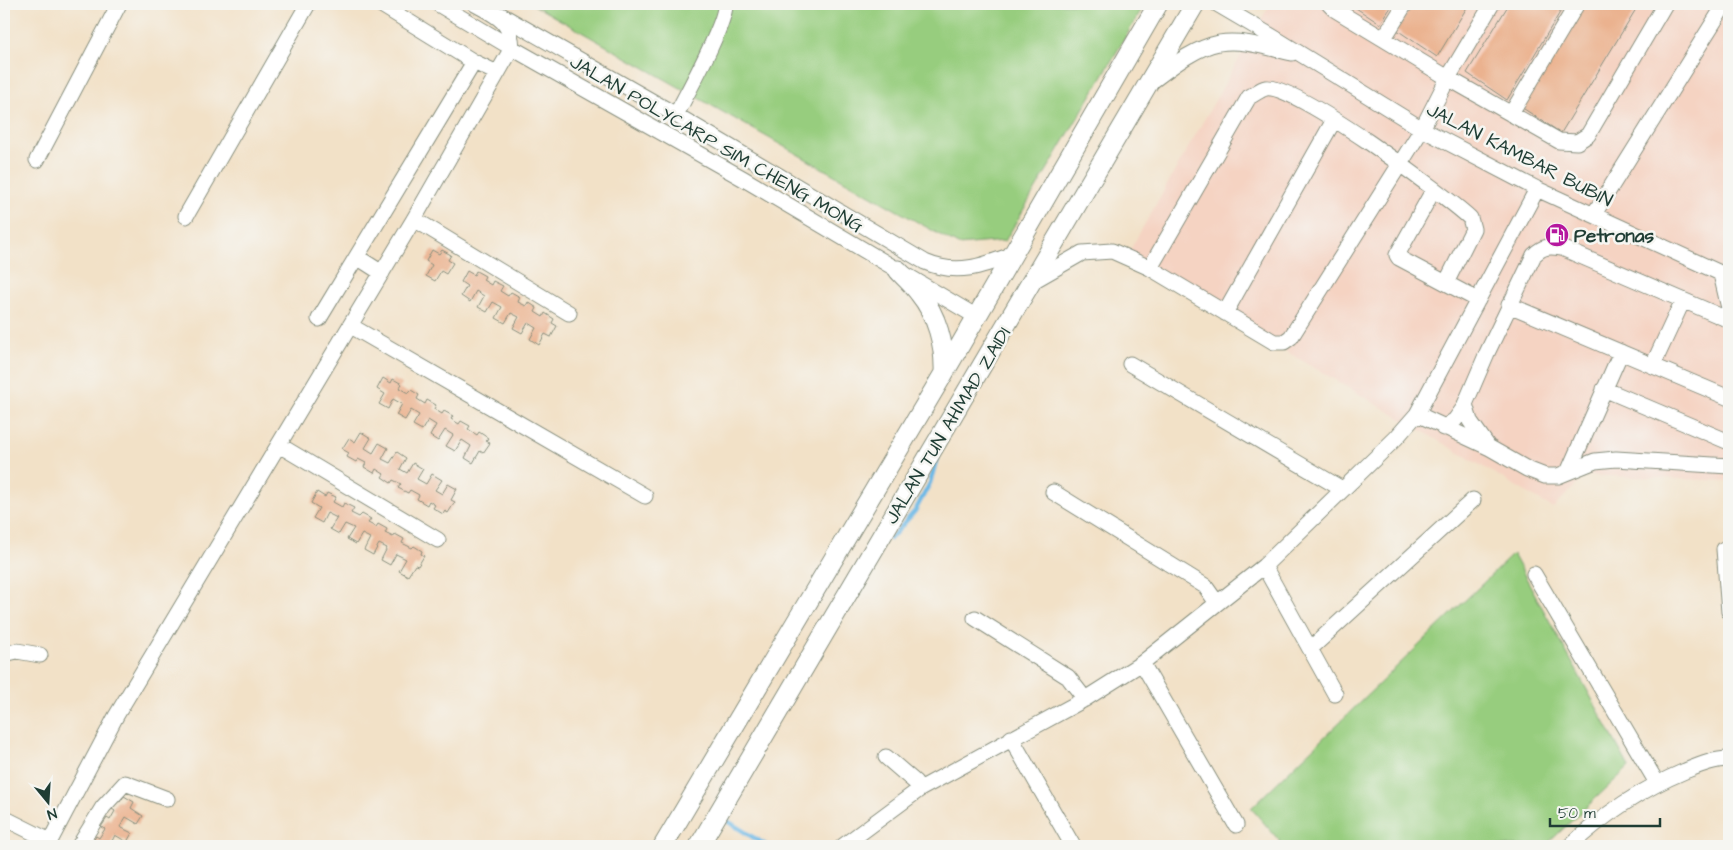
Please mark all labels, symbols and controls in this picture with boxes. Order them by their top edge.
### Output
street label: JALAN POLYCARP SIM CHENG MONG [564,49,868,240]
street label: JALAN KAMBAR BUBIN [1422,97,1617,214]
fuel station icon: Petronas [1544,222,1570,248]
place label: Petronas [1574,223,1654,250]
street label: JALAN TUN AHMAD ZAIDI [879,322,1018,529]
north arrow [22,778,72,828]
scale bar [1550,795,1660,827]
text: N [44,803,59,824]
text: 50 m [1558,803,1596,824]

